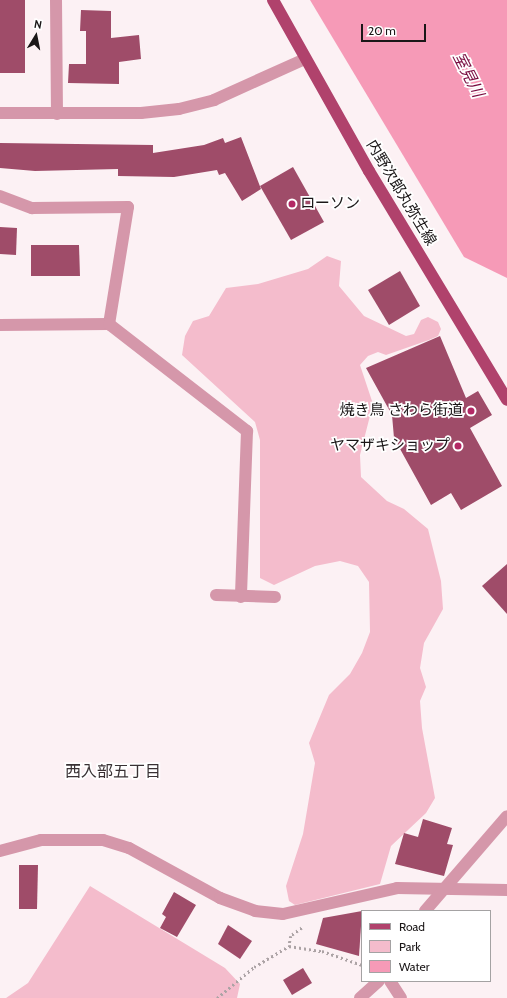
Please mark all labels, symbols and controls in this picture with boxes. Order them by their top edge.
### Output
north arrow [16,16,56,56]
scale bar [363,16,428,42]
text: N [33,17,43,32]
text: 20 m [368,23,396,38]
water label: 室見川 [449,49,487,101]
street label: 内野次郎丸弥生線 [362,137,440,249]
place label: ローソン [300,195,360,213]
marker: ローソン [287,199,297,209]
place label: 焼き鳥 さわら街道 [340,402,463,420]
marker: 焼き鳥 さわら街道 [466,406,476,416]
place label: ヤマザキショップ [330,437,450,455]
marker: ヤマザキショップ [453,441,463,451]
district label: 西入部五丁目 [65,762,161,782]
legend [361,910,491,982]
text: Road [399,919,425,934]
text: Park [399,939,421,954]
text: Water [399,959,429,974]

